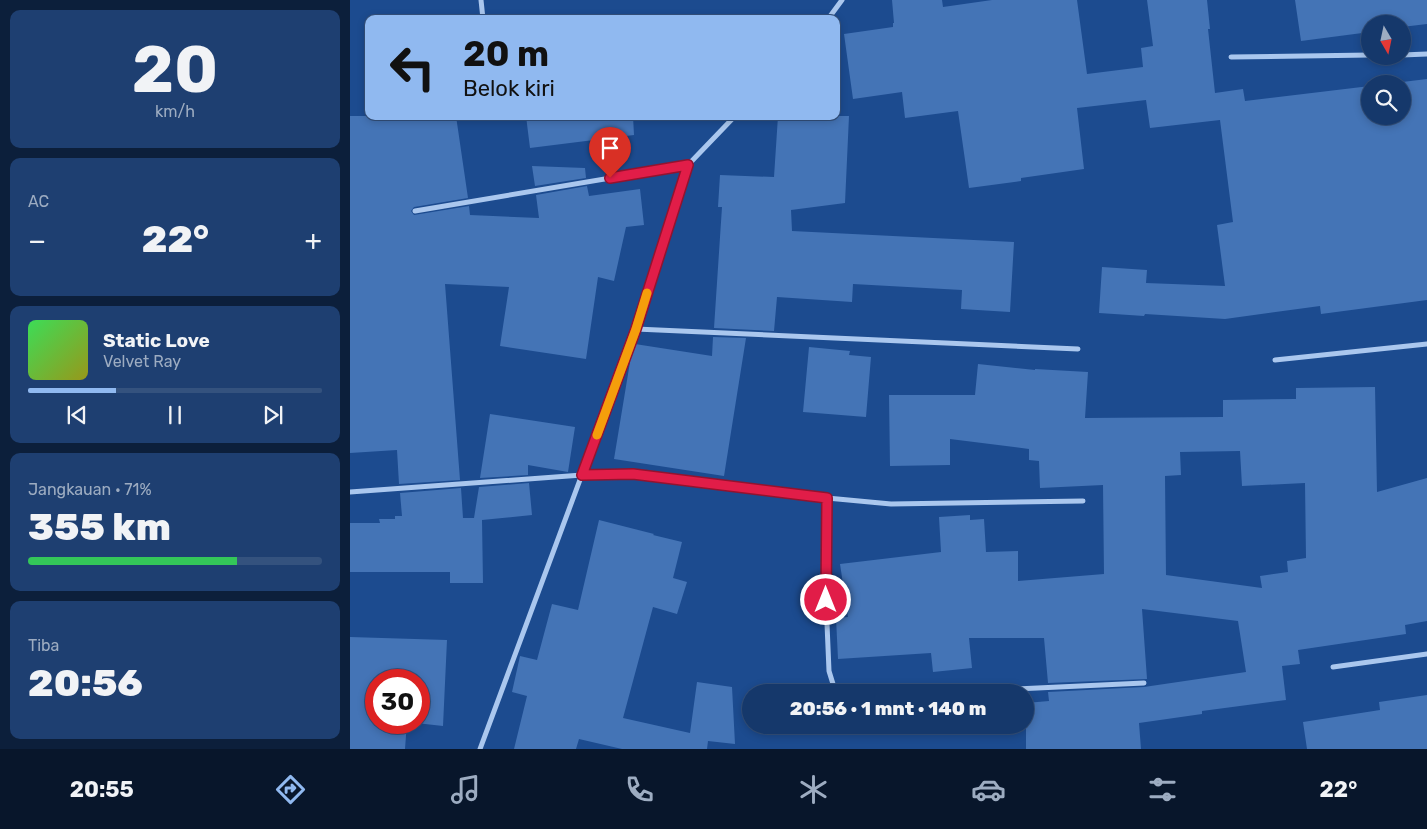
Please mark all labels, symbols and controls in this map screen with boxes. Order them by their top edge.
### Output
north arrow [1361,15,1411,65]
map controls [1361,15,1411,125]
text: 20 [132,31,218,108]
text: 20 m [463,33,549,75]
icon: left [380,35,445,100]
text: Belok kiri [463,75,555,102]
button: search [1361,75,1411,125]
text: km/h [155,102,195,121]
pin [589,127,631,178]
icon: arrive [596,134,624,162]
text: AC [28,192,49,211]
text: 22° [142,216,209,262]
text: − [28,224,46,257]
text: + [305,224,322,257]
text: Static Love [103,329,210,352]
text: Velvet Ray [103,352,181,371]
icon: previous [63,401,91,429]
icon: pause [161,401,189,429]
icon: next [259,401,287,429]
text: Jangkauan · 71% [28,480,152,499]
text: 355 km [28,504,171,550]
position arrow [799,573,851,625]
text: Tiba [28,636,59,655]
text: 20:56 [28,660,143,706]
speed limit sign: 30 [365,669,430,734]
text: 20:56 · 1 mnt · 140 m [790,697,986,720]
icon: directions [273,772,308,807]
icon: music [448,772,483,807]
icon: phone [622,772,657,807]
icon: climate [796,772,831,807]
icon: car [971,772,1006,807]
icon: filters [1145,772,1180,807]
text: 20:55 [70,776,134,803]
text: 22° [1320,776,1357,803]

